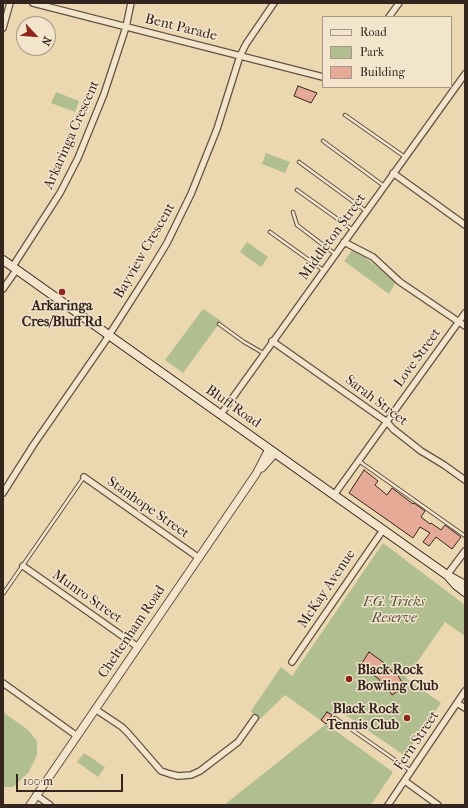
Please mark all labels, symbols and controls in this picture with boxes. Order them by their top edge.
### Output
street label: Bent Parade [143,11,219,45]
north arrow [16,16,56,56]
legend [322,16,452,88]
text: Road [360,25,387,39]
text: N [39,34,54,48]
text: Park [360,45,384,59]
text: Building [360,65,405,79]
street label: Arkaringa Crescent [40,78,104,192]
street label: Middleton Street [296,190,370,284]
street label: Bayview Crescent [111,200,179,302]
marker: Arkaringa Cres/Bluff Rd [57,287,67,297]
place label: Arkaringa Cres/Bluff Rd [22,299,102,332]
street label: Love Street [391,325,445,391]
street label: Sarah Street [341,372,411,430]
street label: Bluff Road [202,382,264,432]
street label: Stanhope Street [104,474,192,542]
street label: McKay Avenue [295,547,359,631]
street label: Munro Street [49,567,125,627]
street label: Cheltenham Road [95,583,169,681]
park label: F.G. Tricks Reserve [363,595,425,628]
place label: Black Rock Bowling Club [357,663,438,696]
marker: Black Rock Bowling Club [344,674,354,684]
place label: Black Rock Tennis Club [327,702,399,734]
street label: Fern Street [391,708,443,774]
marker: Black Rock Tennis Club [402,713,412,723]
scale bar [18,766,125,792]
text: 100 m [23,774,53,788]

